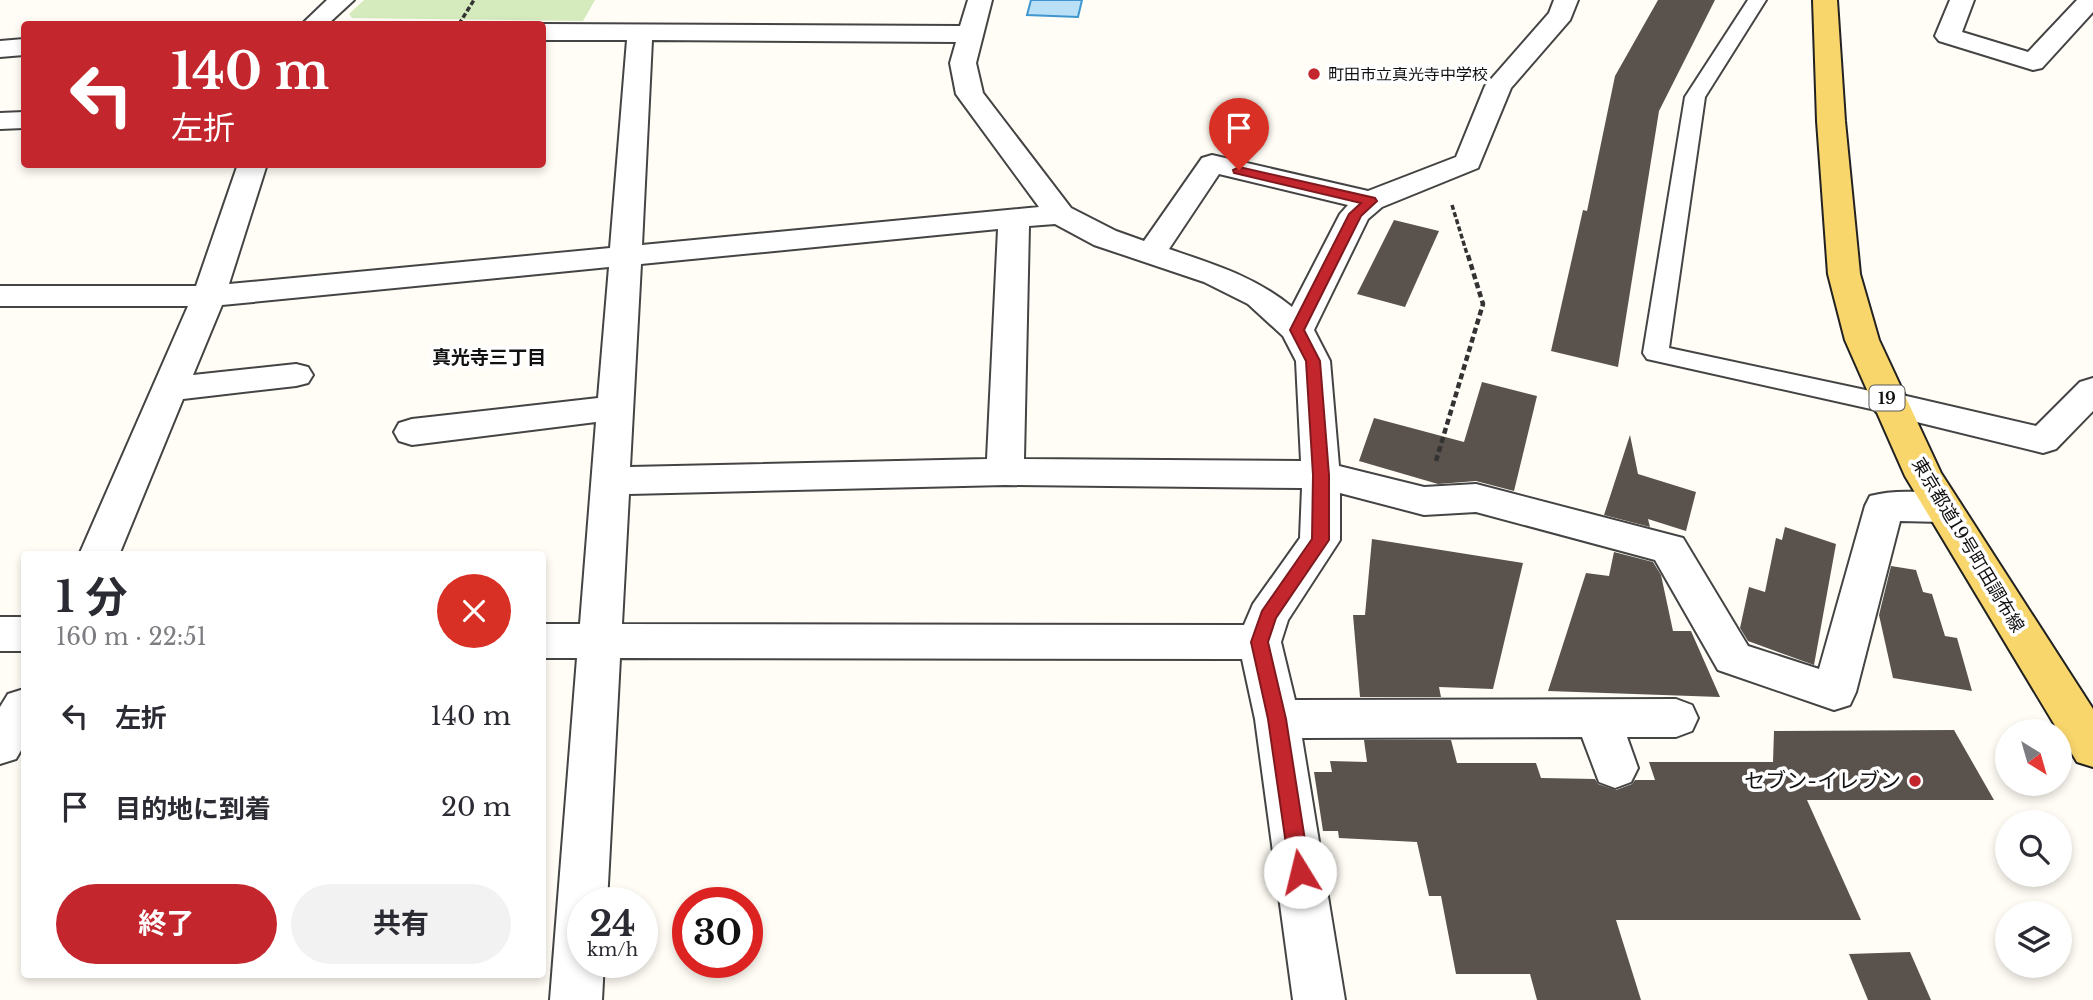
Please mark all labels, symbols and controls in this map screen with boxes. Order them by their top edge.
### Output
text: 140 m [171,41,329,102]
icon: left [56,49,147,140]
place label: 町田市立真光寺中学校 [1328,64,1488,84]
marker: 町田市立真光寺中学校 [1306,66,1322,82]
pin [1209,98,1269,170]
text: 左折 [171,108,235,148]
icon: arrive [1220,109,1258,147]
district label: 真光寺三丁目 [432,346,546,369]
road number: 19 [1870,386,1904,410]
street label: 東京都道19号町田調布線 [1907,454,2029,636]
text: 1 分 [56,571,127,623]
button: close [437,574,511,648]
text: 160 m · 22:51 [56,623,207,651]
icon: left [56,697,94,735]
text: 140 m [430,700,511,732]
text: 左折 [115,702,167,734]
north arrow [1995,719,2072,796]
map controls [1995,719,2072,978]
place label: セブン-イレブン [1744,768,1901,794]
marker: セブン-イレブン [1907,773,1923,789]
icon: arrive [56,788,94,826]
text: 20 m [441,791,511,823]
text: 目的地に到着 [115,793,271,825]
button: search [1995,810,2072,887]
position arrow [1263,835,1337,909]
button: 終了 [56,884,277,964]
button: 共有 [291,884,511,964]
speed limit sign: 30 [672,887,763,978]
button: layers [1995,901,2072,978]
text: 24 [589,902,636,945]
text: km/h [587,939,638,961]

